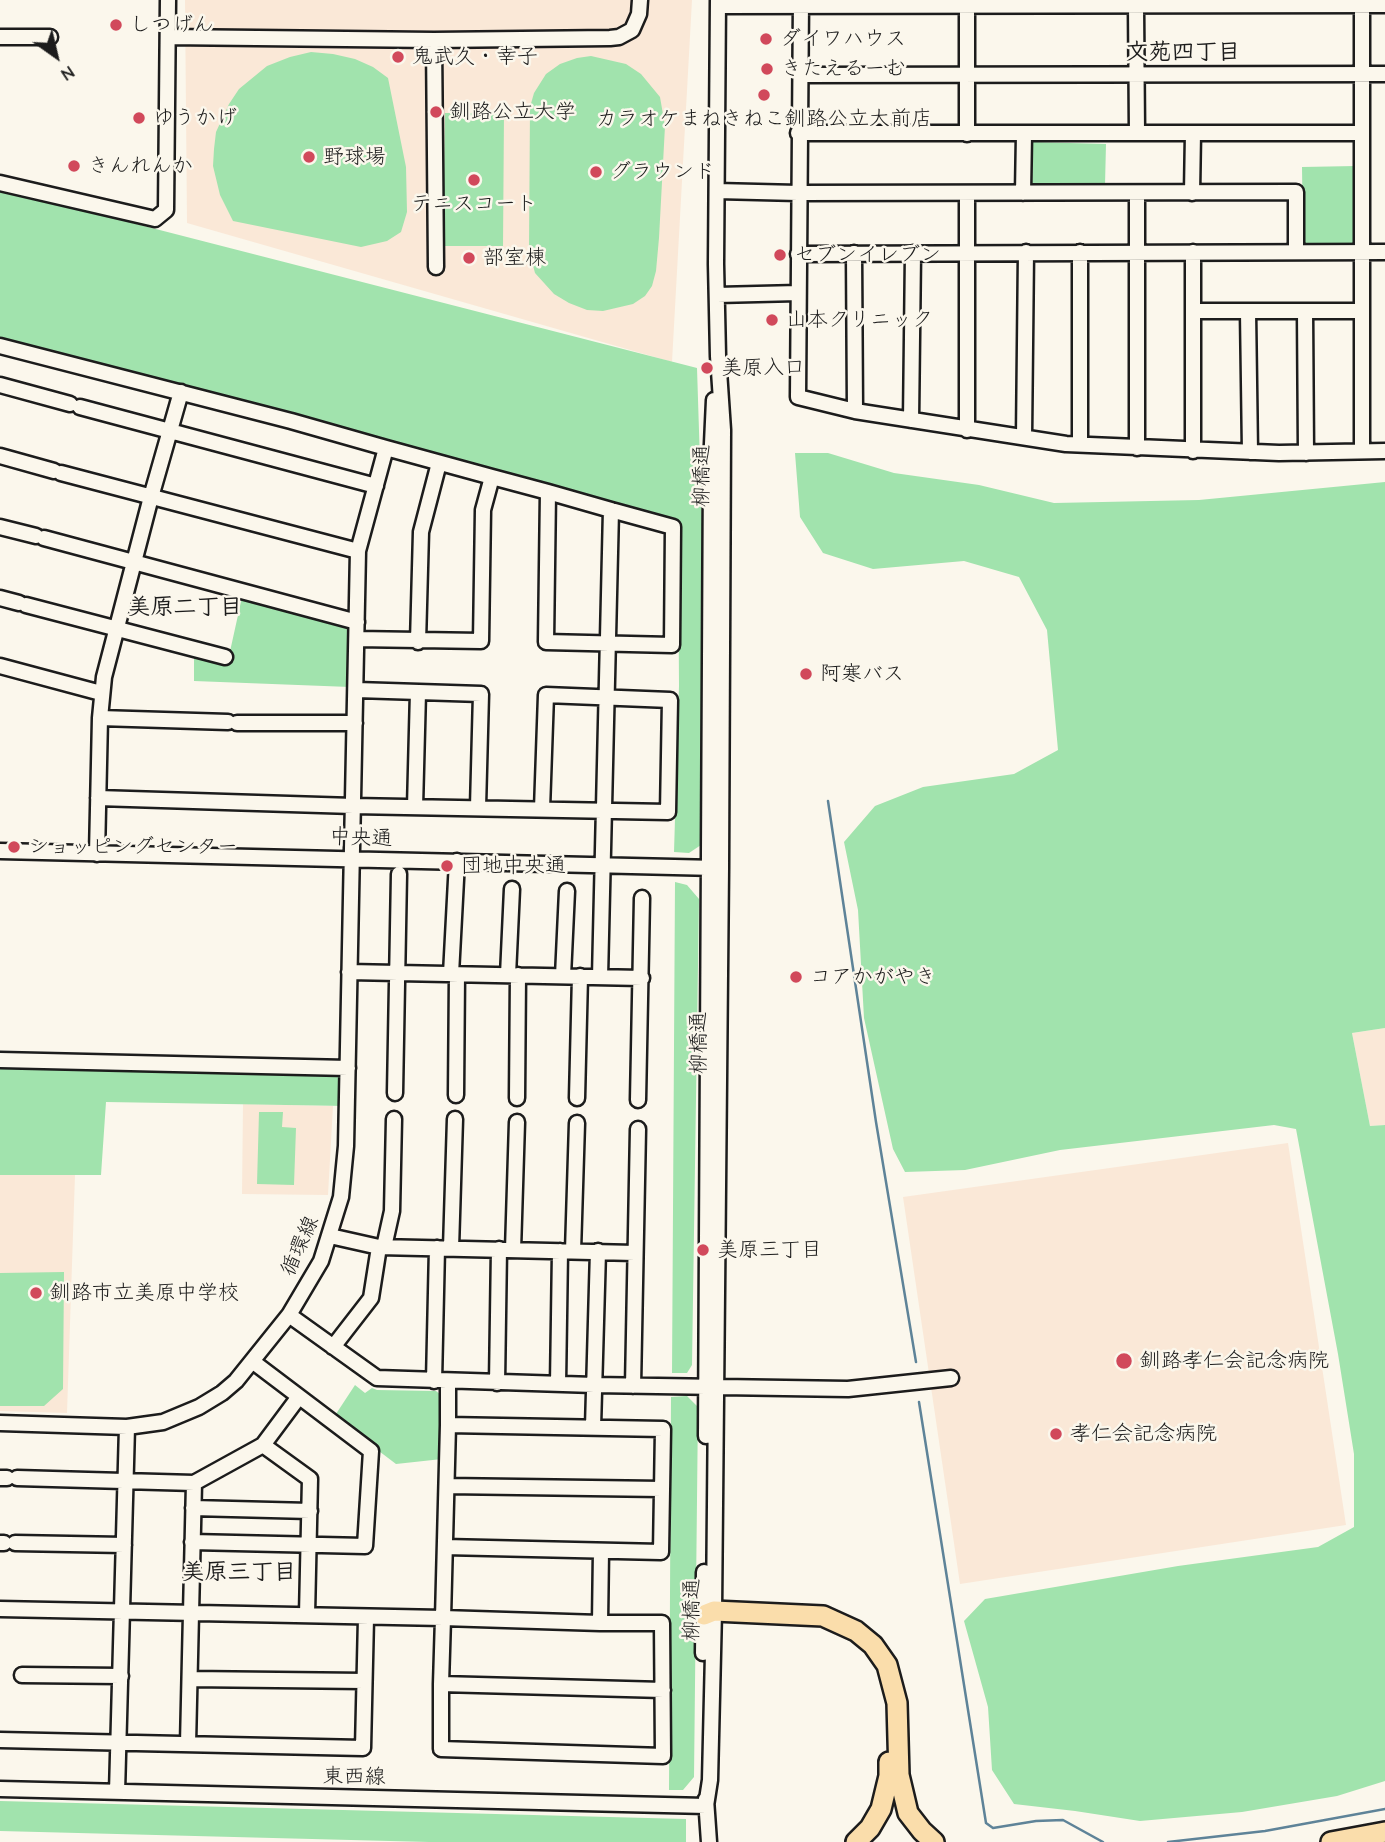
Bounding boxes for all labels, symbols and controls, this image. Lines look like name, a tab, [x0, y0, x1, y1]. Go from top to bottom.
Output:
place label: しつげん	[130, 12, 214, 38]
marker: しつげん	[108, 17, 124, 33]
north arrow	[21, 21, 91, 91]
place label: ダイワハウス	[780, 26, 906, 52]
marker: ダイワハウス	[758, 31, 774, 47]
district label: 文苑四丁目	[1126, 38, 1240, 66]
place label: 鬼武久・幸子	[412, 44, 538, 70]
marker: 鬼武久・幸子	[390, 49, 406, 65]
place label: きたえるーむ	[781, 56, 906, 82]
text: N	[56, 61, 79, 86]
marker: きたえるーむ	[759, 61, 775, 77]
marker: カラオケまねきねこ釧路公立大前店	[756, 87, 772, 103]
place label: 釧路公立大学	[450, 99, 576, 125]
marker: 釧路公立大学	[428, 104, 444, 120]
place label: ゆうかげ	[153, 105, 237, 131]
place label: カラオケまねきねこ釧路公立大前店	[596, 106, 932, 132]
marker: ゆうかげ	[131, 110, 147, 126]
place label: 野球場	[323, 144, 386, 170]
marker: 野球場	[301, 149, 317, 165]
place label: きんれんか	[88, 153, 193, 179]
marker: きんれんか	[66, 158, 82, 174]
place label: グラウンド	[610, 159, 715, 185]
marker: グラウンド	[588, 164, 604, 180]
marker: テニスコート	[466, 172, 482, 188]
place label: テニスコート	[411, 191, 537, 217]
place label: セブンイレブン	[794, 242, 941, 268]
place label: 部室棟	[483, 245, 546, 271]
marker: セブンイレブン	[772, 247, 788, 263]
marker: 部室棟	[461, 250, 477, 266]
place label: 山本クリニック	[786, 307, 933, 333]
marker: 山本クリニック	[764, 312, 780, 328]
place label: 美原入口	[721, 355, 805, 381]
marker: 美原入口	[699, 360, 715, 376]
street label: 柳橋通	[689, 444, 715, 508]
district label: 美原二丁目	[128, 593, 242, 621]
place label: 阿寒バス	[820, 661, 904, 687]
marker: 阿寒バス	[798, 666, 814, 682]
street label: 中央通	[329, 824, 393, 852]
place label: ショッピングセンター	[28, 834, 238, 860]
marker: ショッピングセンター	[6, 839, 22, 855]
place label: 団地中央通	[461, 853, 566, 879]
marker: 団地中央通	[439, 858, 455, 874]
place label: コアかがやき	[810, 964, 936, 990]
marker: コアかがやき	[788, 969, 804, 985]
street label: 柳橋通	[686, 1012, 712, 1074]
street label: 循環線	[276, 1212, 324, 1280]
place label: 美原三丁目	[717, 1237, 822, 1263]
marker: 美原三丁目	[695, 1242, 711, 1258]
place label: 釧路市立美原中学校	[50, 1280, 239, 1306]
marker: 釧路市立美原中学校	[28, 1285, 44, 1301]
place label: 釧路孝仁会記念病院	[1140, 1348, 1329, 1374]
marker: 釧路孝仁会記念病院	[1114, 1351, 1134, 1371]
place label: 孝仁会記念病院	[1070, 1421, 1217, 1447]
marker: 孝仁会記念病院	[1048, 1426, 1064, 1442]
district label: 美原三丁目	[182, 1558, 296, 1586]
street label: 柳橋通	[679, 1578, 705, 1642]
street label: 東西線	[322, 1764, 386, 1790]

